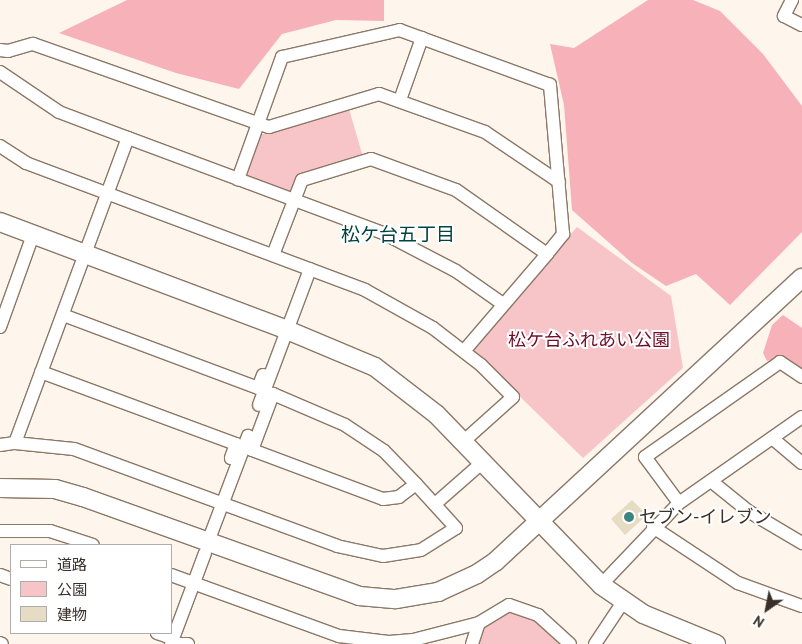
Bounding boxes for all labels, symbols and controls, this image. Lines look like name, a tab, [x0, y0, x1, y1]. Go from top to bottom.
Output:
district label: 松ケ台五丁目	[341, 224, 455, 246]
park label: 松ケ台ふれあい公園	[508, 329, 670, 351]
place label: セブン-イレブン	[639, 506, 771, 528]
marker: セブン-イレブン	[623, 511, 635, 523]
legend	[10, 544, 172, 634]
text: 道路	[57, 555, 87, 574]
text: 公園	[57, 580, 87, 599]
north arrow	[742, 584, 792, 634]
text: 建物	[57, 605, 87, 624]
text: N	[750, 612, 768, 632]

